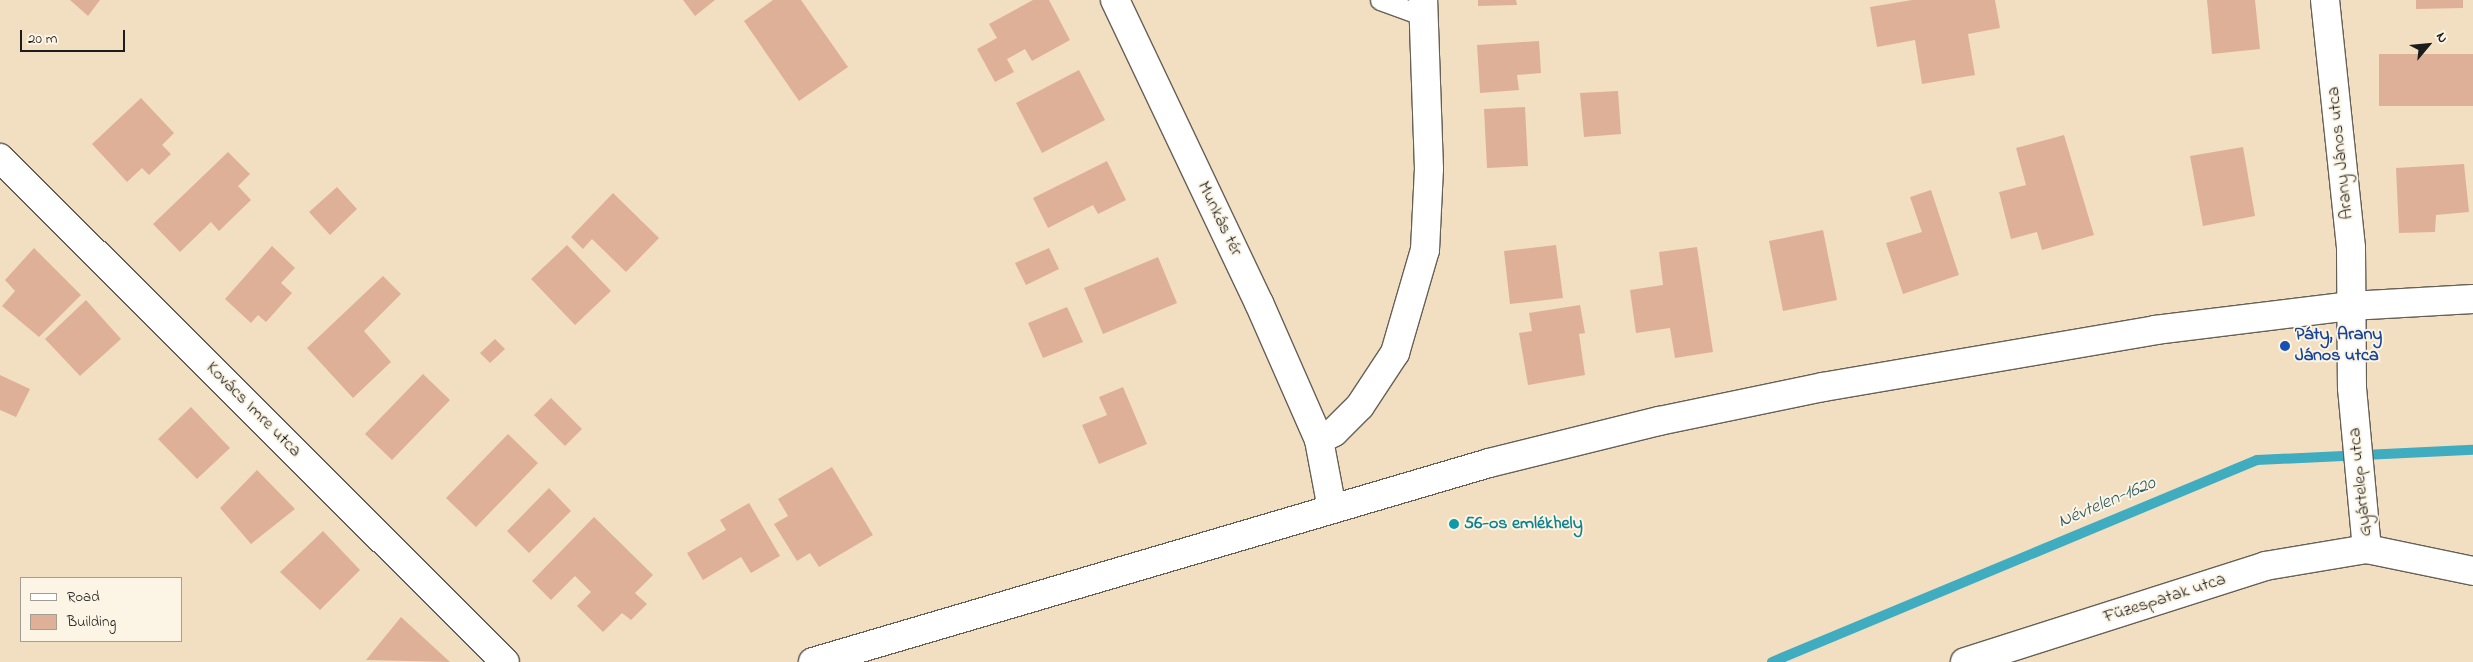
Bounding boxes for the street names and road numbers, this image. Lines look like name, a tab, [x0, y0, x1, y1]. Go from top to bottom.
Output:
street label: Arany János utca	[2323, 85, 2359, 221]
street label: Munkás tér	[1192, 178, 1246, 260]
street label: Kovács Imre utca	[201, 358, 305, 462]
street label: Gyártelep utca	[2345, 426, 2377, 538]
street label: Füzespatak utca	[2101, 569, 2229, 629]

